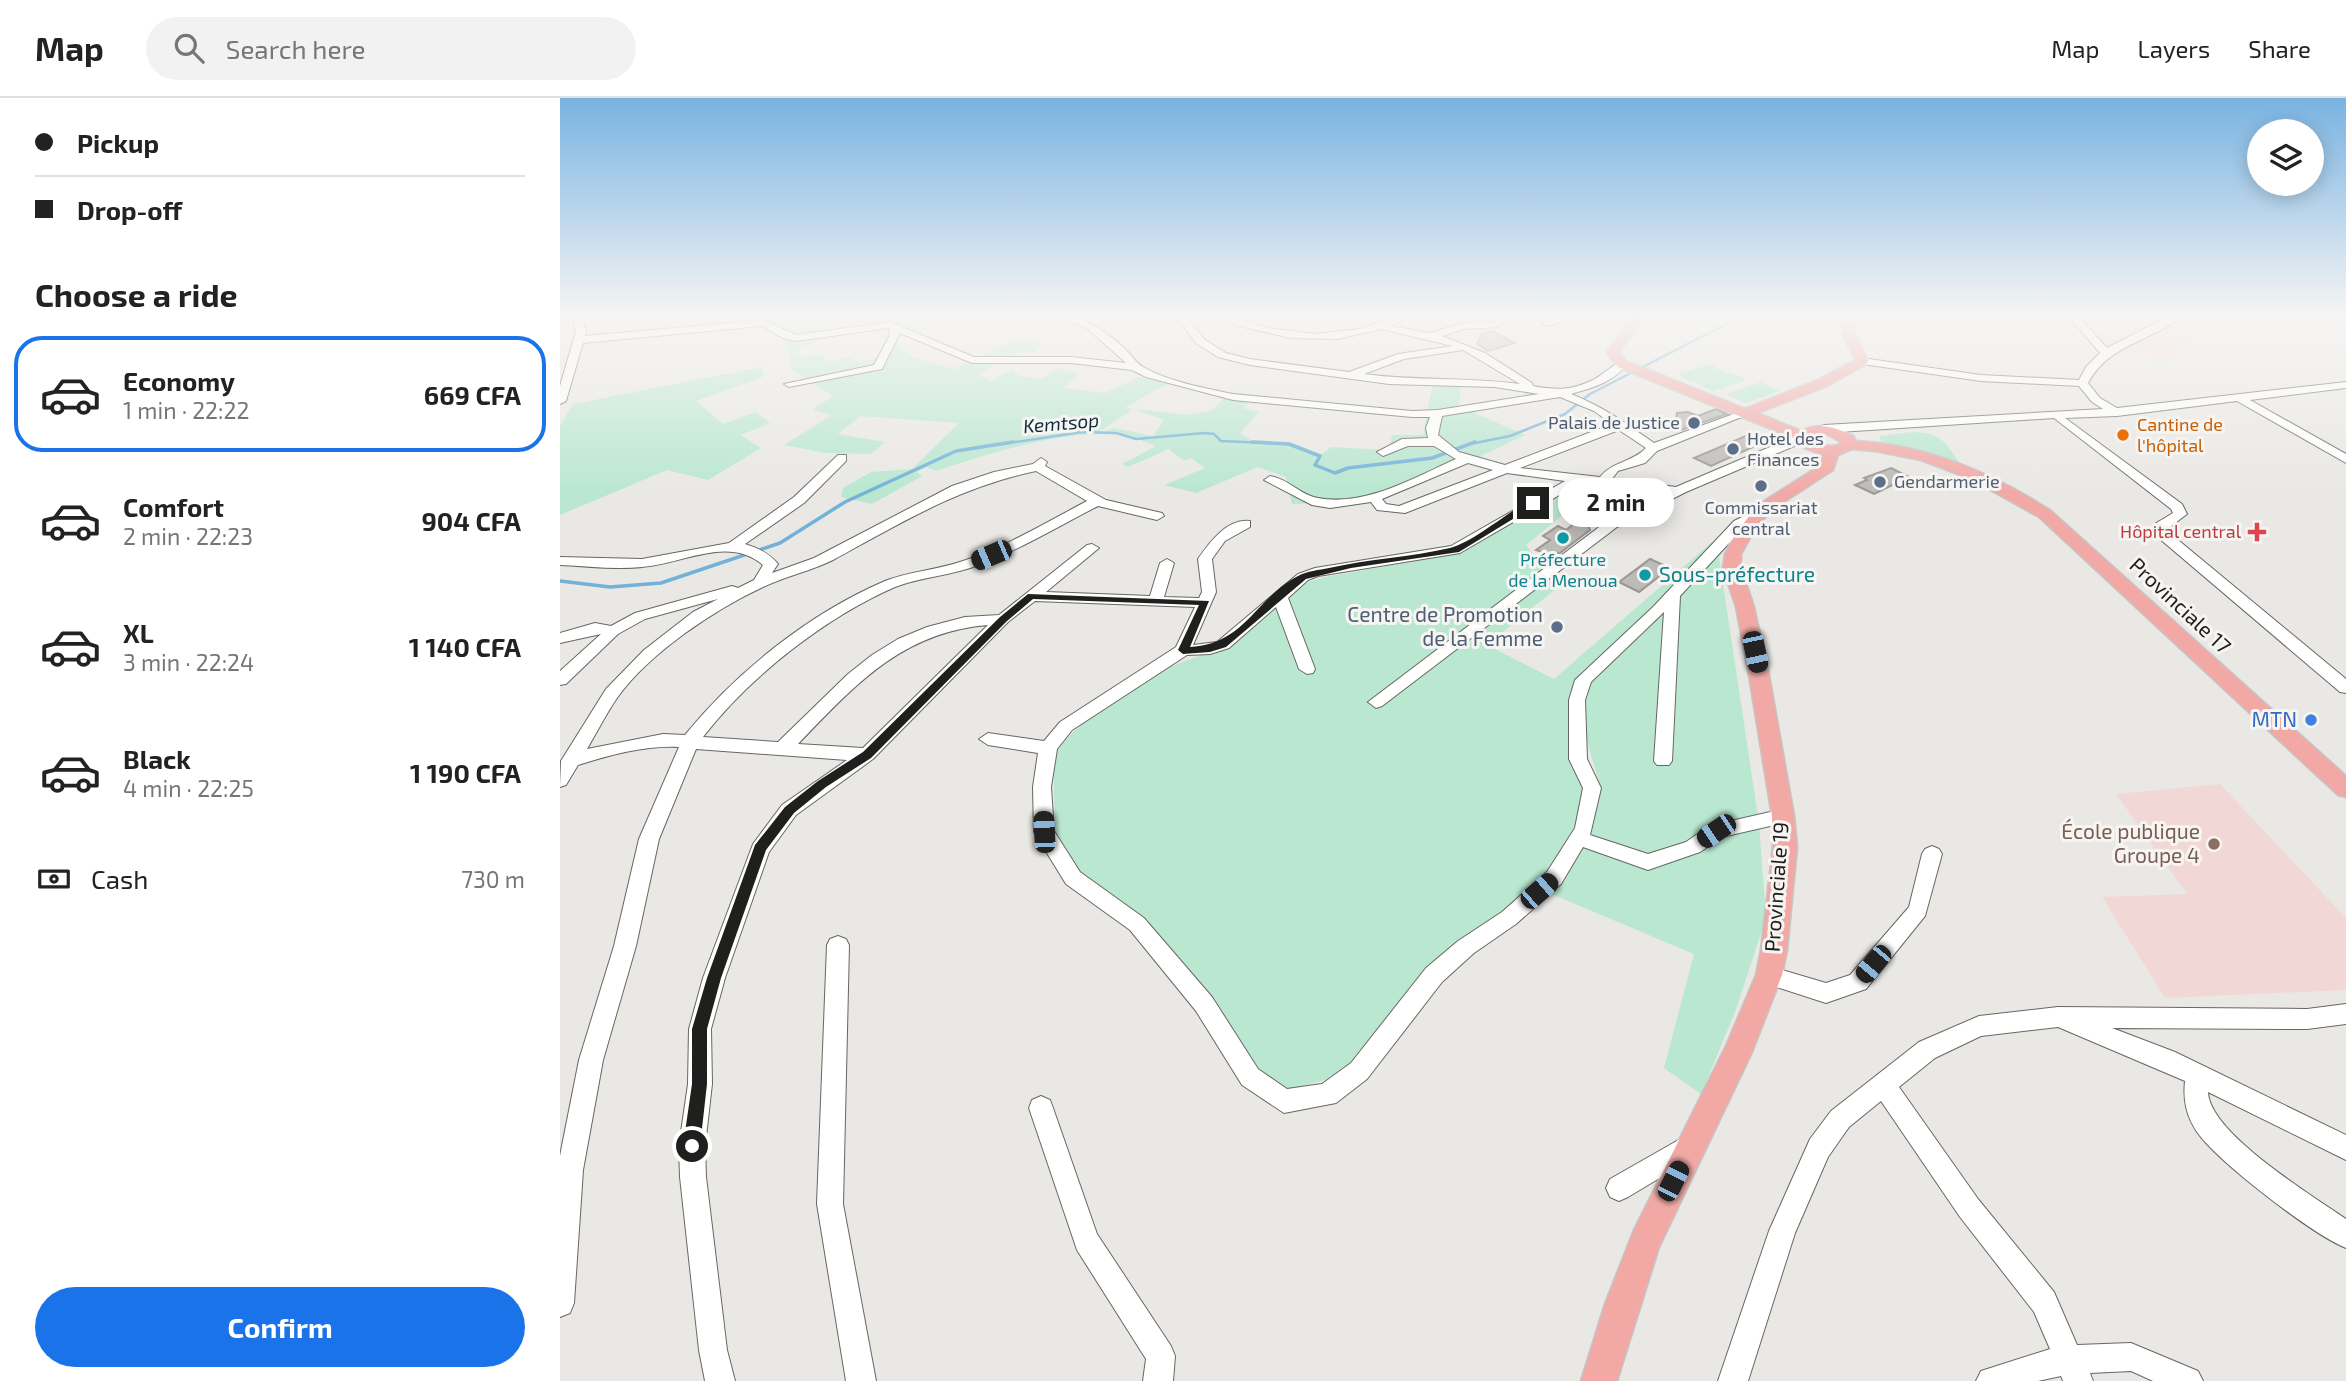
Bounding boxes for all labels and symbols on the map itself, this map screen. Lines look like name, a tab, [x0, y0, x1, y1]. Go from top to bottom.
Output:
water label: Kemtsop	[1022, 408, 1100, 437]
place label: Palais de Justice	[1548, 411, 1680, 433]
place label: Cantine de l'hôpital	[2137, 413, 2223, 456]
marker: Palais de Justice	[1686, 415, 1702, 431]
place label: Hotel des Finances	[1747, 427, 1824, 470]
marker: Cantine de l'hôpital	[2115, 427, 2131, 443]
marker: Hotel des Finances	[1725, 441, 1741, 457]
place label: Gendarmerie	[1894, 470, 2000, 492]
marker: Gendarmerie	[1872, 474, 1888, 490]
callout: 2 min	[1558, 478, 1673, 528]
marker: Commissariat central	[1753, 478, 1769, 494]
route end	[1517, 487, 1549, 519]
place label: Commissariat central	[1704, 496, 1818, 539]
place label: Hôpital central	[2120, 520, 2242, 542]
marker: Hôpital central	[2247, 522, 2267, 542]
marker: Préfecture de la Menoua	[1555, 530, 1571, 546]
car	[968, 537, 1015, 573]
place label: Préfecture de la Menoua	[1508, 548, 1618, 591]
street label: Provinciale 17	[2125, 552, 2237, 658]
place label: Sous-préfecture	[1659, 561, 1815, 586]
marker: Sous-préfecture	[1637, 567, 1653, 583]
place label: Centre de Promotion de la Femme	[1347, 601, 1543, 650]
marker: Centre de Promotion de la Femme	[1549, 619, 1565, 635]
car	[1741, 629, 1770, 675]
place label: MTN	[2252, 706, 2297, 731]
marker: MTN	[2303, 712, 2319, 728]
car	[1033, 810, 1056, 854]
car	[1693, 811, 1740, 851]
place label: École publique Groupe 4	[2061, 818, 2200, 867]
street label: Provinciale 19	[1758, 821, 1793, 953]
marker: École publique Groupe 4	[2206, 836, 2222, 852]
car	[1517, 869, 1562, 913]
car	[1852, 941, 1895, 987]
route start	[676, 1130, 708, 1162]
car	[1655, 1158, 1692, 1204]

